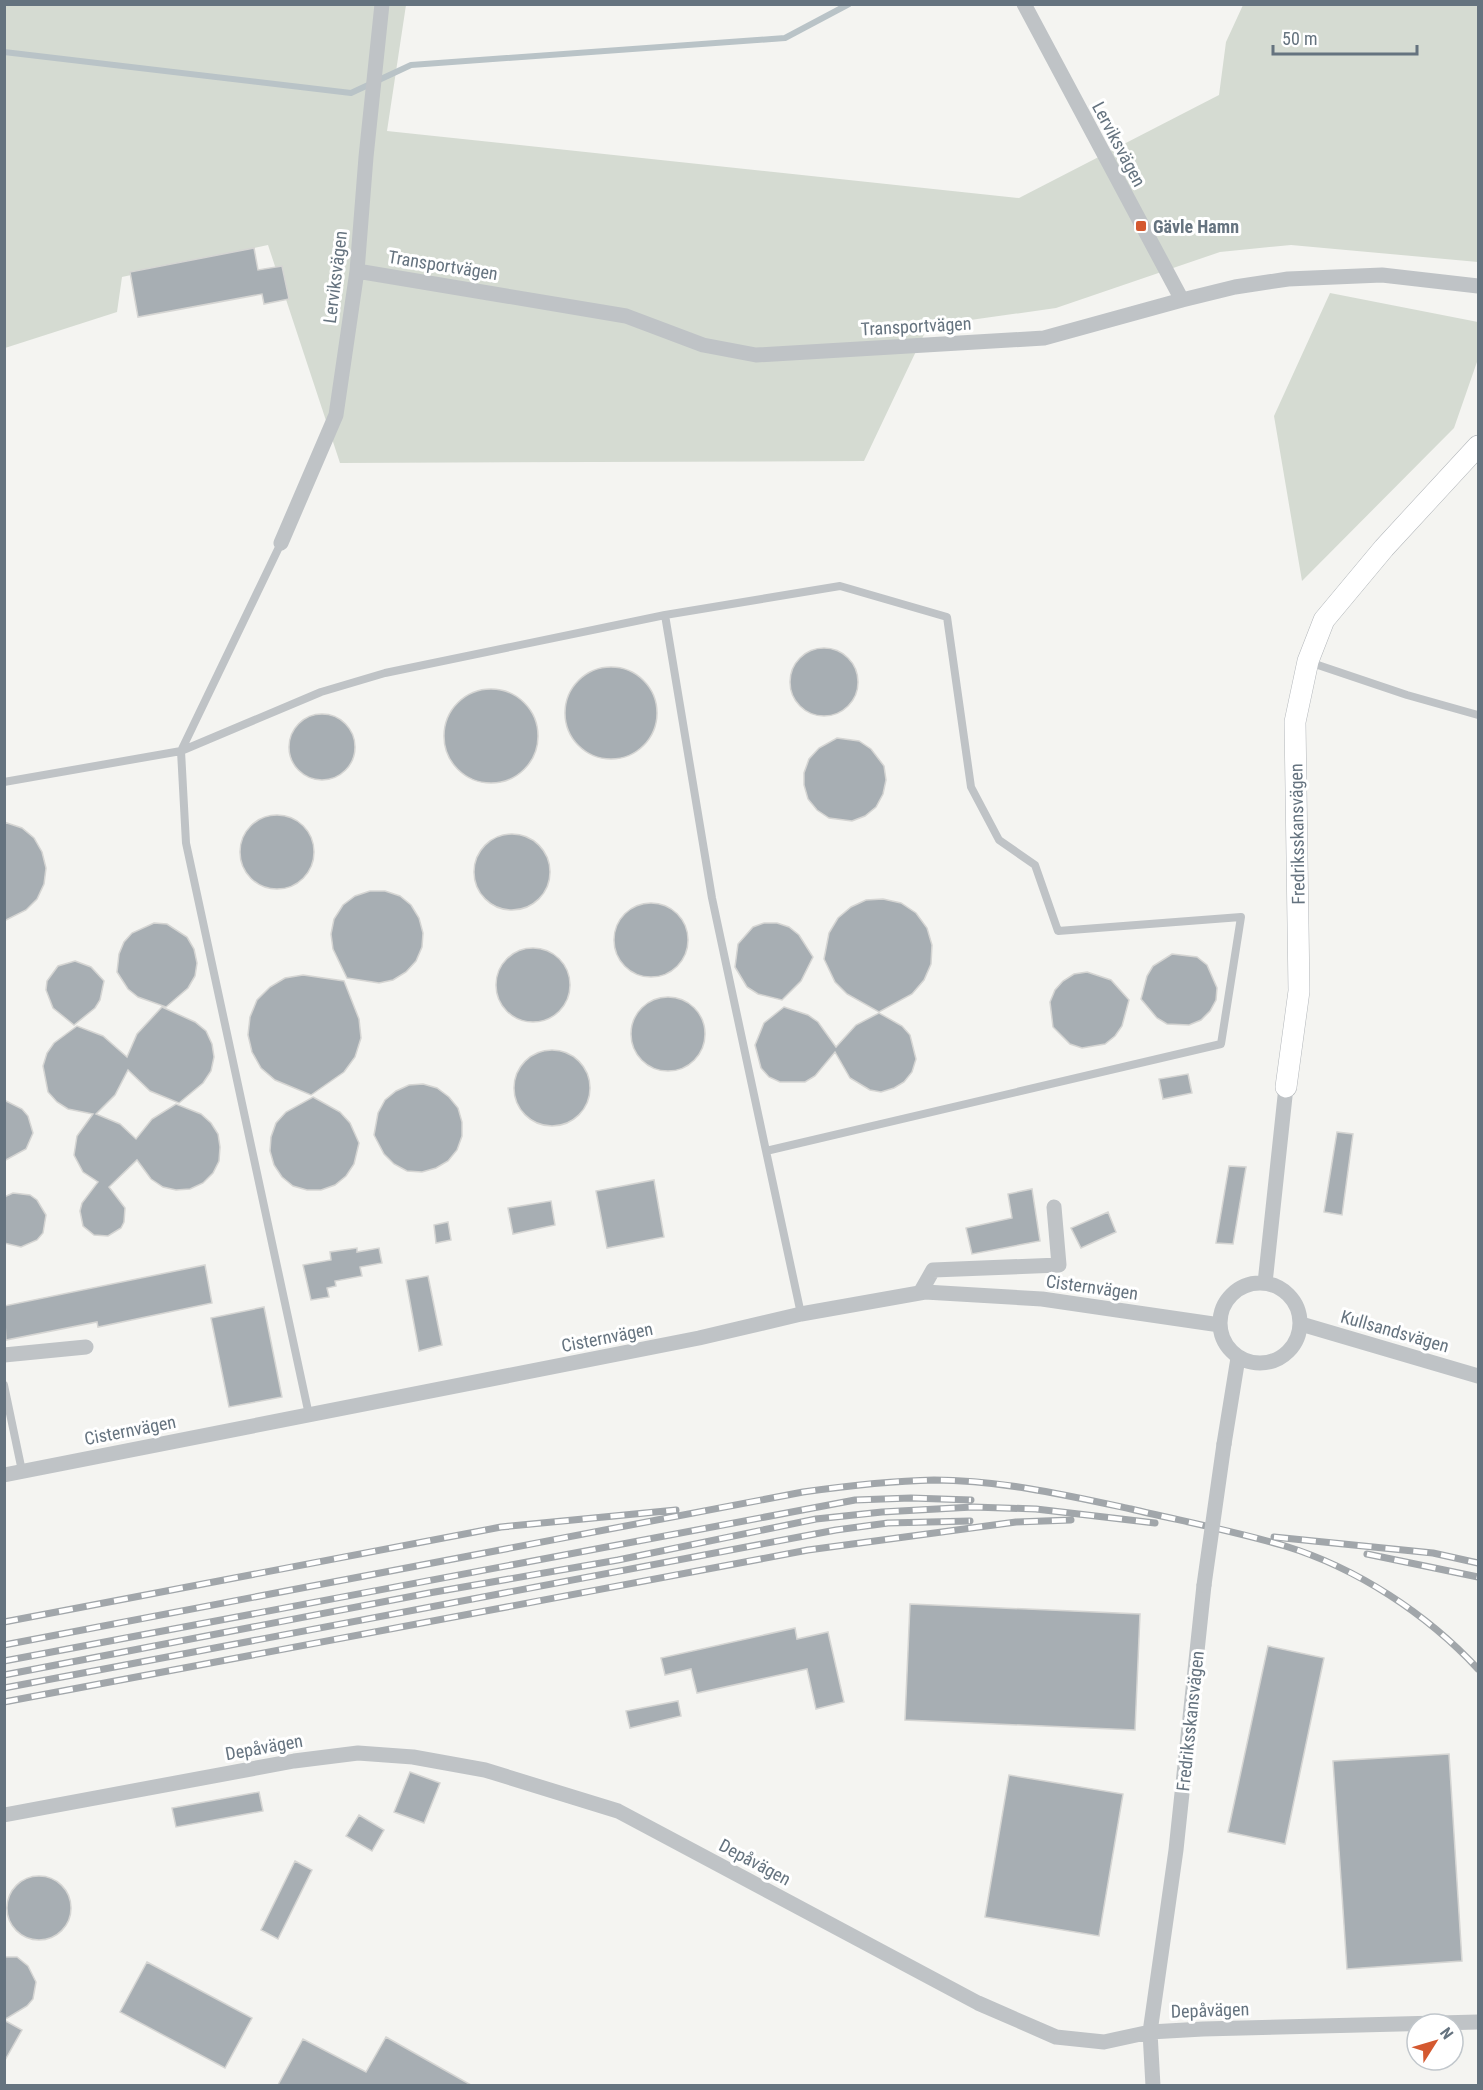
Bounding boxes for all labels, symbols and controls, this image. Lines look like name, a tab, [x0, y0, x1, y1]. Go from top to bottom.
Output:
scale bar	[1273, 18, 1417, 56]
text: 50 m	[1282, 28, 1317, 49]
street label: Lerviksvägen	[1088, 98, 1150, 190]
place label: Gävle Hamn	[1153, 216, 1239, 237]
marker: Gävle Hamn	[1134, 219, 1148, 233]
street label: Lerviksvägen	[319, 230, 351, 324]
street label: Transportvägen	[387, 246, 499, 284]
street label: Transportvägen	[860, 313, 972, 339]
street label: Fredriksskansvägen	[1285, 763, 1309, 905]
street label: Cisternvägen	[1045, 1270, 1139, 1304]
street label: Kullsandsvägen	[1339, 1306, 1451, 1356]
street label: Cisternvägen	[559, 1318, 655, 1356]
street label: Cisternvägen	[82, 1411, 178, 1449]
street label: Fredriksskansvägen	[1172, 1650, 1208, 1792]
street label: Depåvägen	[224, 1730, 304, 1764]
street label: Depåvägen	[715, 1834, 795, 1890]
street label: Depåvägen	[1171, 1998, 1249, 2022]
north arrow	[1405, 2012, 1465, 2072]
text: N	[1436, 2024, 1457, 2043]

